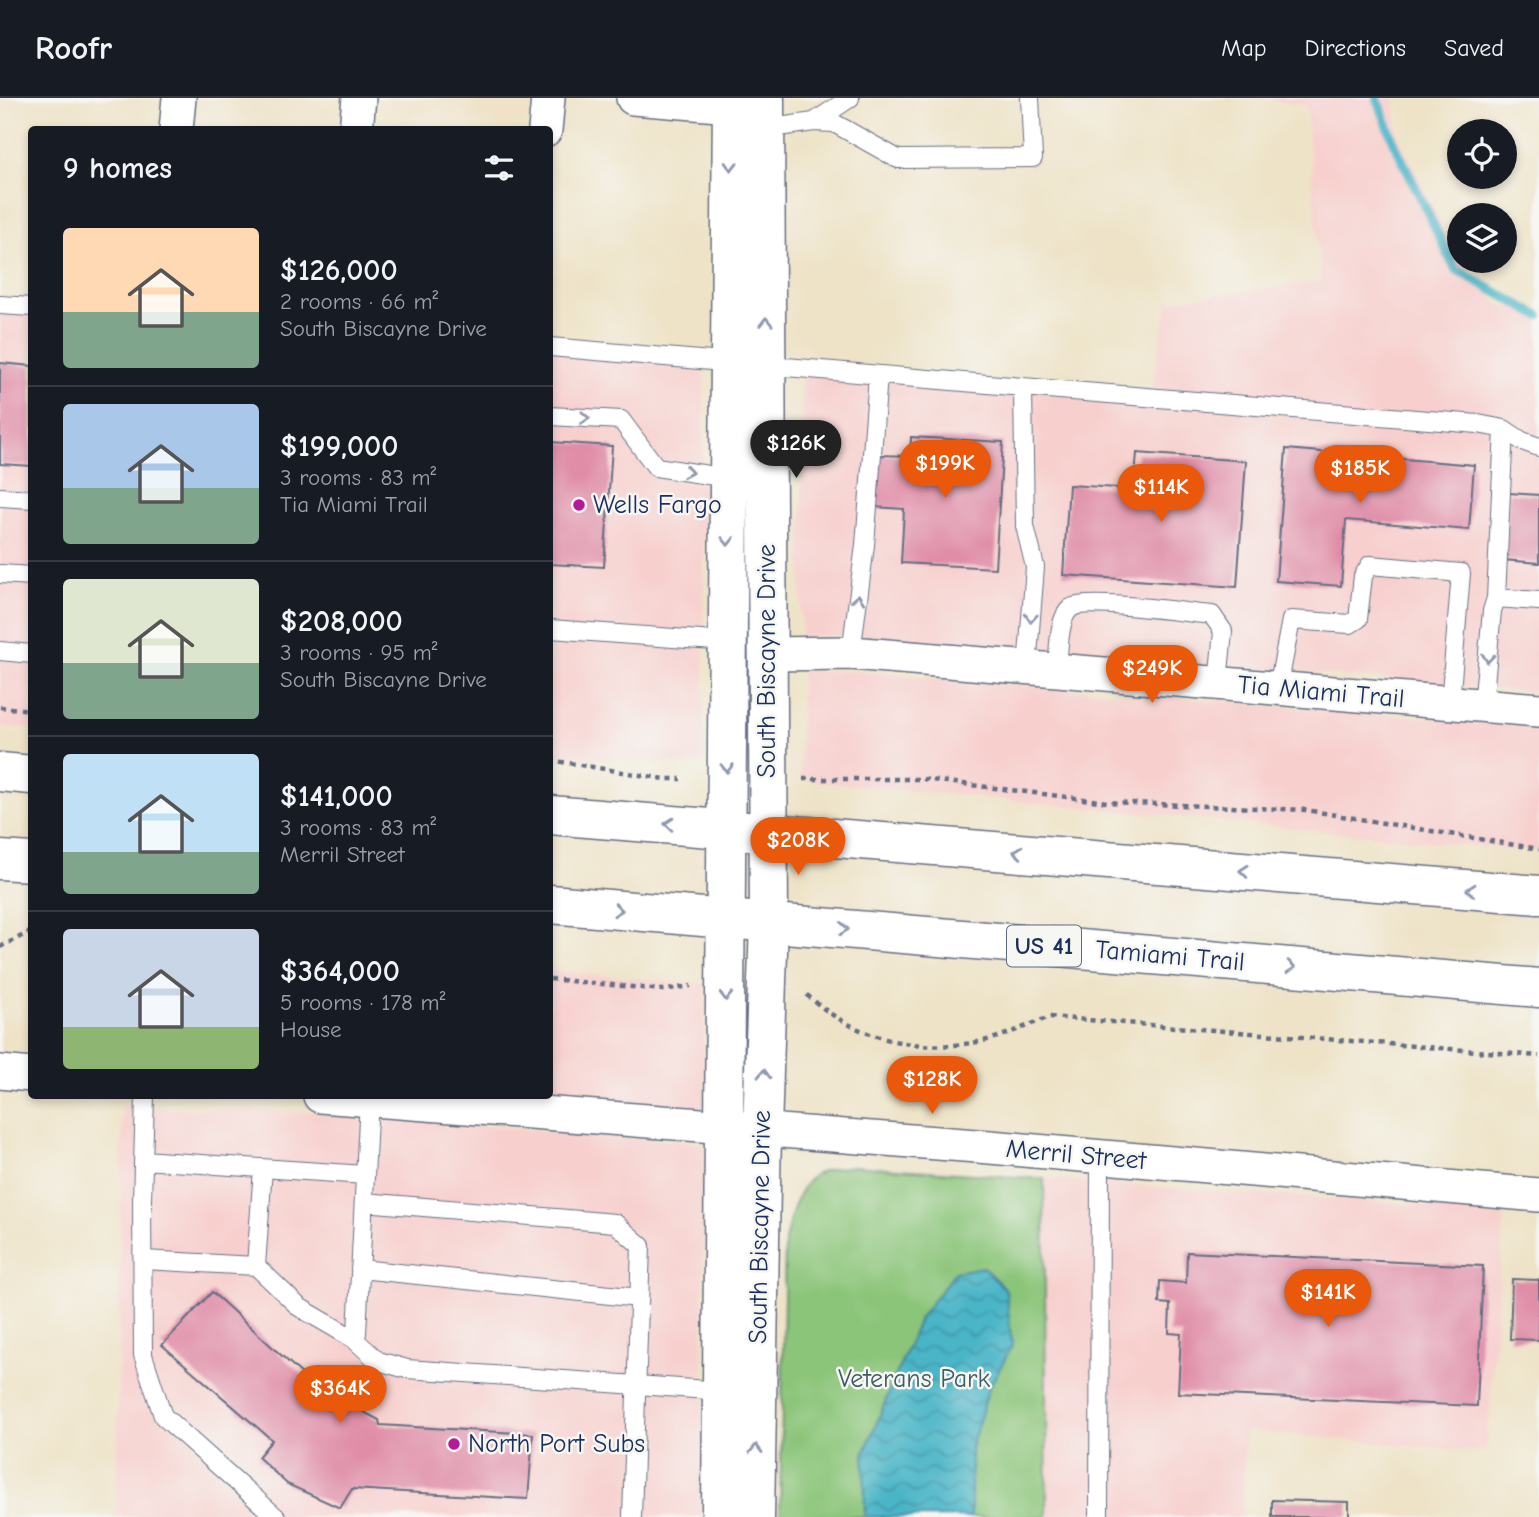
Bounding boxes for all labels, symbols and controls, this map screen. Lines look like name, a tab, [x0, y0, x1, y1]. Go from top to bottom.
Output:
text: Roofr	[35, 29, 112, 67]
text: Map	[1221, 34, 1267, 62]
text: Directions	[1305, 34, 1406, 62]
text: Saved	[1444, 34, 1504, 62]
map controls	[1447, 119, 1517, 273]
button: locate	[1447, 119, 1517, 189]
icon: filters	[480, 149, 518, 187]
text: 9 homes	[63, 151, 172, 186]
one-way arrow	[723, 161, 739, 172]
button: layers	[1447, 203, 1517, 273]
text: $126,000	[280, 253, 398, 288]
icon: home	[119, 256, 203, 340]
text: 2 rooms · 66 m²	[280, 288, 438, 315]
text: South Biscayne Drive	[280, 315, 487, 342]
one-way arrow	[758, 317, 774, 327]
one-way arrow	[580, 410, 591, 425]
pin: $126K	[747, 420, 845, 480]
text: $199,000	[280, 429, 398, 464]
text: $126K	[766, 429, 826, 456]
icon: home	[119, 432, 203, 516]
pin: $199K	[896, 440, 994, 500]
pin: $185K	[1311, 446, 1409, 505]
text: $199K	[915, 449, 975, 476]
text: $185K	[1330, 454, 1390, 481]
text: 3 rooms · 83 m²	[280, 464, 436, 491]
one-way arrow	[682, 464, 694, 479]
pin: $114K	[1112, 464, 1210, 524]
text: $114K	[1133, 473, 1189, 500]
place label: Wells Fargo	[593, 490, 722, 520]
text: Tia Miami Trail	[280, 491, 428, 518]
marker: Wells Fargo	[571, 497, 587, 513]
one-way arrow	[720, 536, 736, 546]
street label: South Biscayne Drive	[752, 544, 782, 778]
one-way arrow	[851, 593, 866, 605]
text: $208,000	[280, 604, 403, 639]
icon: home	[119, 607, 203, 691]
one-way arrow	[1024, 613, 1039, 624]
text: 3 rooms · 95 m²	[280, 639, 438, 666]
pin: $249K	[1103, 646, 1201, 705]
one-way arrow	[1480, 652, 1495, 664]
text: $249K	[1122, 654, 1182, 681]
text: South Biscayne Drive	[280, 666, 487, 693]
street label: Tia Miami Trail	[1236, 670, 1406, 714]
one-way arrow	[719, 763, 735, 774]
text: $141,000	[280, 779, 393, 814]
icon: home	[119, 782, 203, 866]
text: 3 rooms · 83 m²	[280, 814, 436, 841]
one-way arrow	[663, 817, 674, 832]
pin: $208K	[749, 818, 847, 877]
text: $208K	[766, 826, 830, 853]
text: Merril Street	[280, 841, 405, 868]
one-way arrow	[1012, 845, 1023, 860]
one-way arrow	[1238, 864, 1249, 879]
one-way arrow	[1465, 883, 1476, 898]
one-way arrow	[612, 902, 623, 917]
one-way arrow	[839, 921, 850, 936]
road number: US 41	[1007, 926, 1081, 966]
street label: Tamiami Trail	[1094, 935, 1246, 977]
text: $364,000	[280, 954, 400, 989]
icon: home	[119, 957, 203, 1041]
one-way arrow	[1285, 959, 1296, 974]
text: 5 rooms · 178 m²	[280, 989, 445, 1016]
one-way arrow	[718, 991, 734, 1001]
text: House	[280, 1016, 342, 1043]
pin: $128K	[883, 1056, 981, 1116]
text: $128K	[902, 1065, 962, 1092]
one-way arrow	[756, 1069, 771, 1080]
street label: South Biscayne Drive	[743, 1110, 777, 1344]
street label: Merril Street	[1005, 1134, 1149, 1176]
pin: $141K	[1279, 1270, 1377, 1329]
text: $141K	[1300, 1278, 1356, 1305]
park label: Veterans Park	[838, 1364, 990, 1394]
pin: $364K	[291, 1366, 389, 1425]
text: $364K	[310, 1374, 370, 1401]
place label: North Port Subs	[468, 1429, 645, 1459]
marker: North Port Subs	[446, 1436, 462, 1452]
one-way arrow	[748, 1443, 764, 1454]

